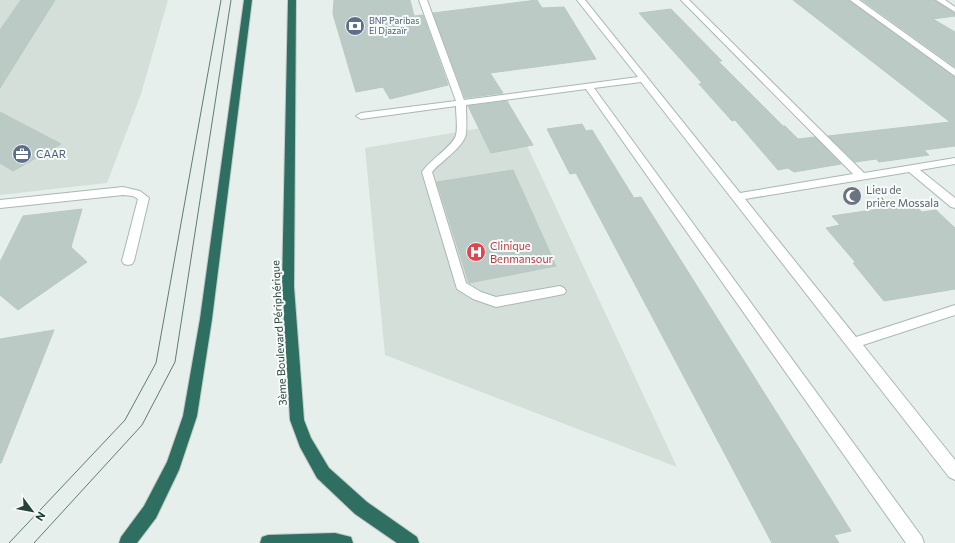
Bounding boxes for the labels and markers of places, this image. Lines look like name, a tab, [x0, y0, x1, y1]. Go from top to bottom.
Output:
bank icon: BNP Paribas El Djazaïr	[344, 15, 366, 37]
place label: BNP Paribas El Djazaïr	[369, 15, 419, 36]
office icon: CAAR	[11, 143, 33, 165]
place label: CAAR	[36, 147, 67, 160]
place label: Lieu de prière Mossala	[866, 183, 939, 209]
mosque icon: Lieu de prière Mossala	[841, 185, 863, 207]
place label: Clinique Benmansour	[490, 239, 554, 265]
hospital icon: Clinique Benmansour	[465, 241, 487, 263]

